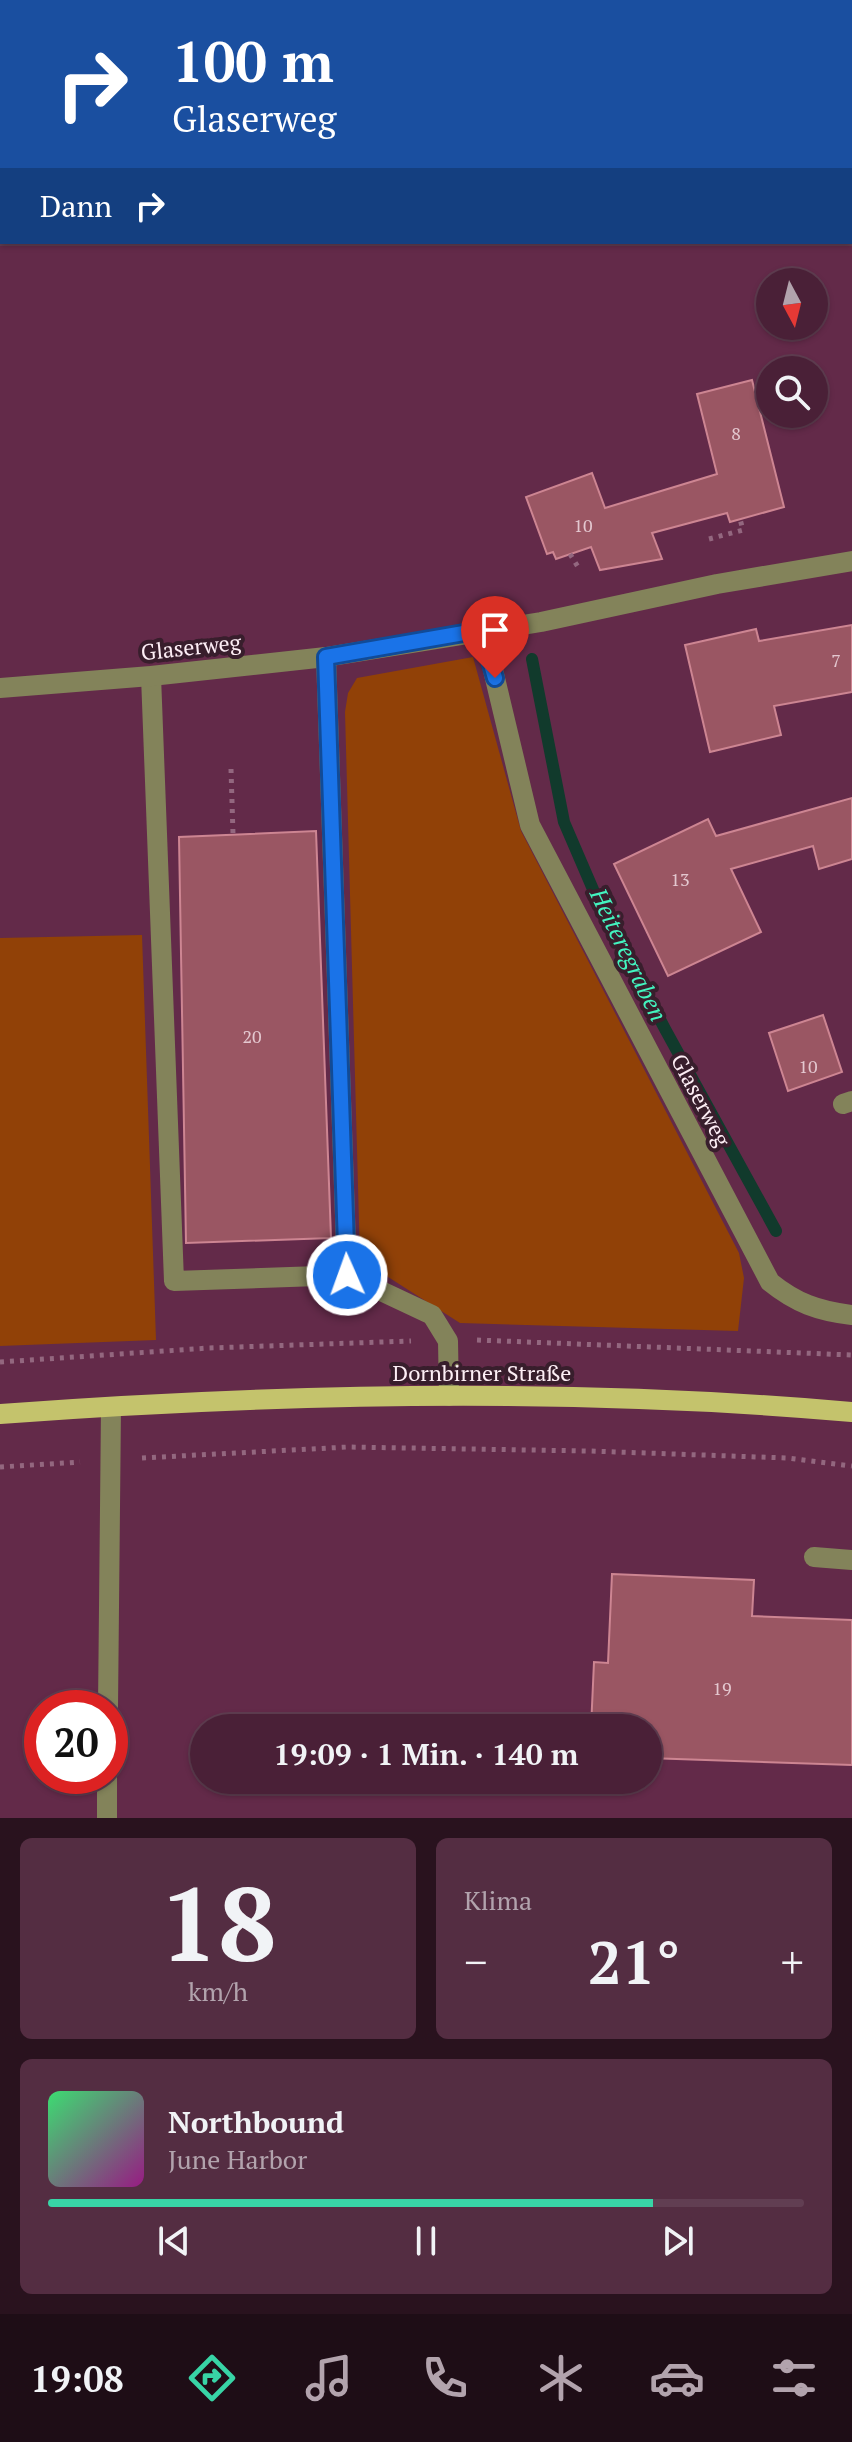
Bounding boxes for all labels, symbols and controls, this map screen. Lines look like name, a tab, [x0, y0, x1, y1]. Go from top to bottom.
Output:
text: 100 m	[172, 24, 334, 98]
icon: right	[40, 32, 144, 136]
text: Glaserweg	[172, 95, 337, 142]
icon: right	[128, 184, 172, 228]
text: Dann	[40, 186, 112, 226]
north arrow	[756, 268, 828, 340]
map controls	[756, 268, 828, 428]
button: search	[756, 356, 828, 428]
house number: 8	[731, 421, 741, 445]
house number: 10	[573, 513, 593, 537]
pin	[461, 596, 529, 678]
icon: arrive	[473, 608, 517, 652]
street label: Glaserweg	[139, 627, 243, 666]
house number: 7	[831, 648, 841, 672]
house number: 13	[670, 867, 690, 891]
water label: Heiteregraben	[582, 882, 675, 1027]
house number: 20	[242, 1024, 262, 1048]
street label: Glaserweg	[665, 1049, 738, 1151]
house number: 10	[798, 1054, 818, 1078]
position arrow	[305, 1233, 389, 1317]
street label: Dornbirner Straße	[393, 1358, 571, 1387]
house number: 19	[712, 1676, 732, 1700]
speed limit sign: 20	[24, 1690, 128, 1794]
text: 19:09 · 1 Min. · 140 m	[274, 1734, 578, 1774]
text: 18	[159, 1853, 277, 1991]
text: Klima	[464, 1883, 532, 1917]
text: 21°	[588, 1922, 680, 2001]
text: −	[464, 1932, 487, 1991]
text: +	[781, 1932, 804, 1991]
text: km/h	[188, 1974, 248, 2008]
text: Northbound	[168, 2102, 344, 2142]
text: June Harbor	[168, 2142, 307, 2176]
icon: previous	[152, 2219, 196, 2263]
icon: pause	[404, 2219, 448, 2263]
icon: next	[656, 2219, 700, 2263]
icon: directions	[184, 2350, 240, 2406]
icon: music	[301, 2350, 357, 2406]
icon: phone	[417, 2350, 473, 2406]
icon: climate	[533, 2350, 589, 2406]
icon: car	[649, 2350, 705, 2406]
icon: filters	[766, 2350, 822, 2406]
text: 19:08	[30, 2355, 124, 2402]

